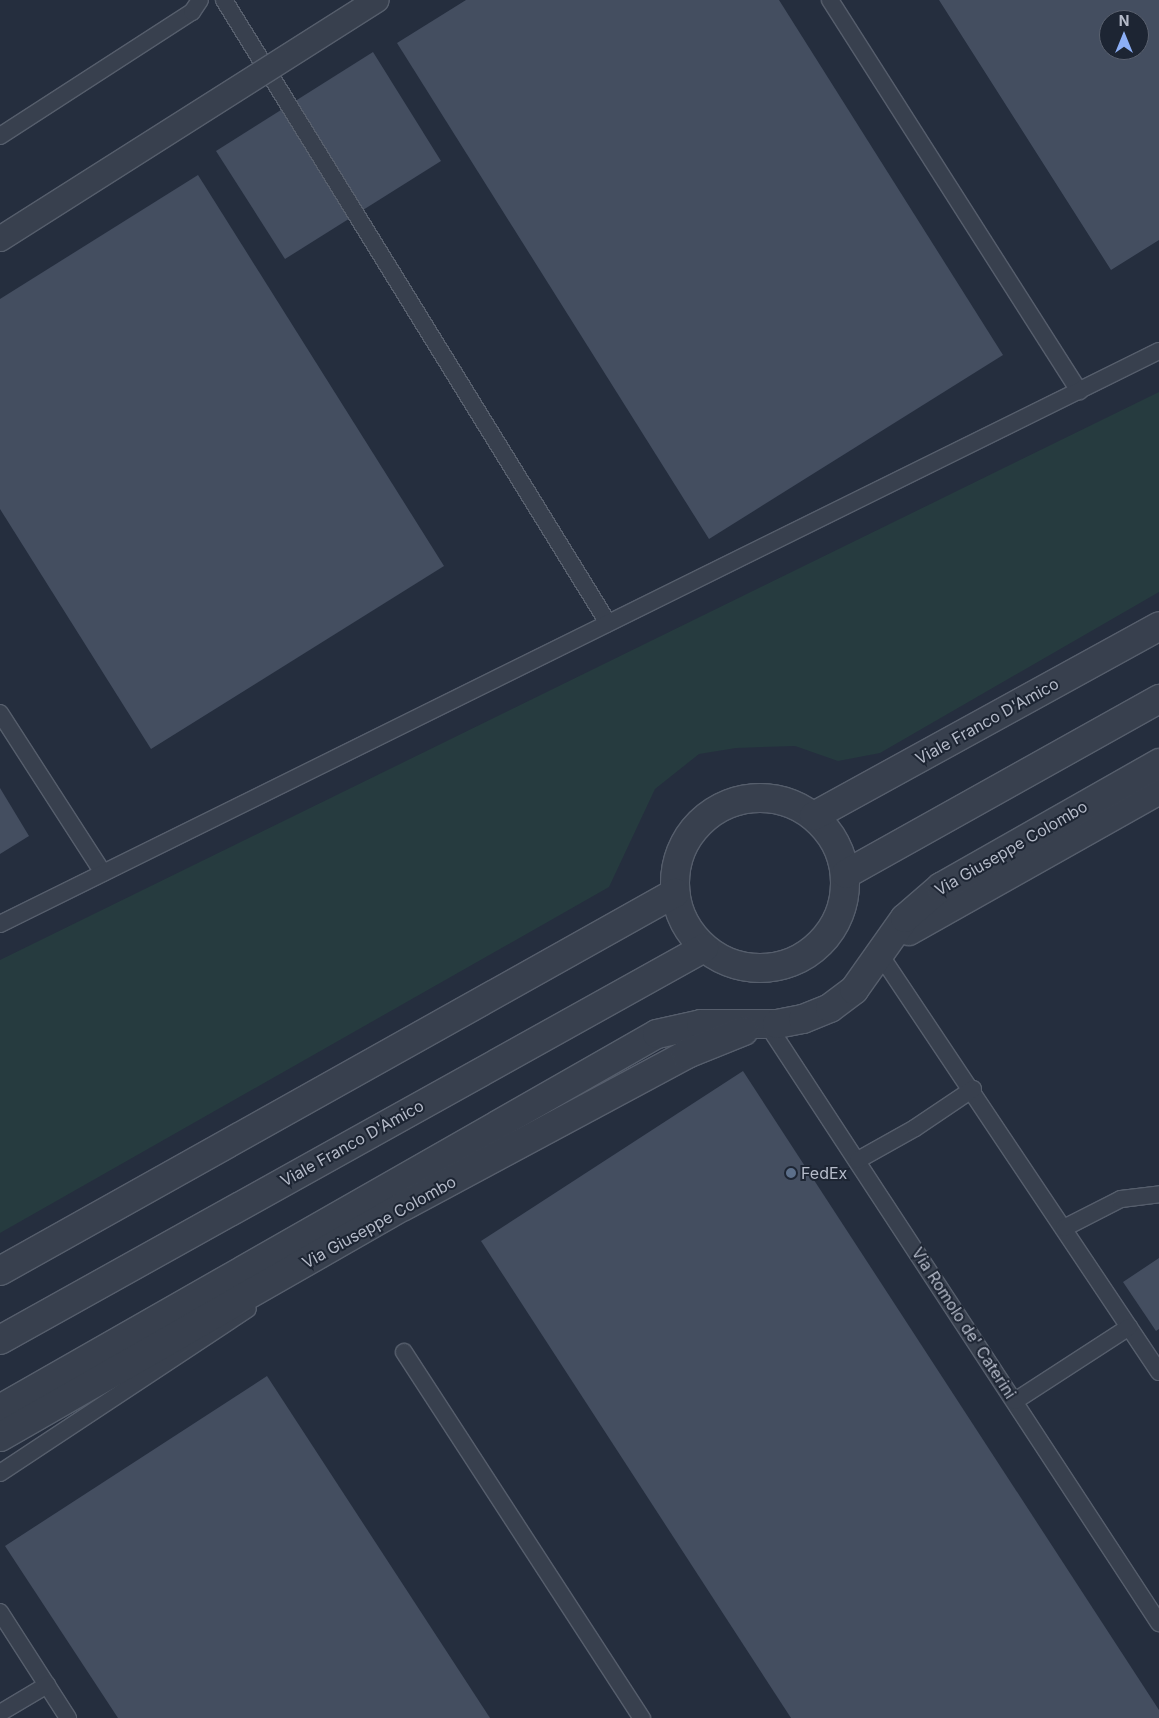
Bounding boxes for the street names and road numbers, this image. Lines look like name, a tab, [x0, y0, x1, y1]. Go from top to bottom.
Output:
street label: Viale Franco D'Amico	[912, 674, 1062, 768]
street label: Via Giuseppe Colombo	[931, 796, 1091, 900]
street label: Viale Franco D'Amico	[277, 1096, 427, 1190]
street label: Via Giuseppe Colombo	[299, 1172, 459, 1272]
street label: Via Romolo de' Caterini	[908, 1244, 1020, 1402]

